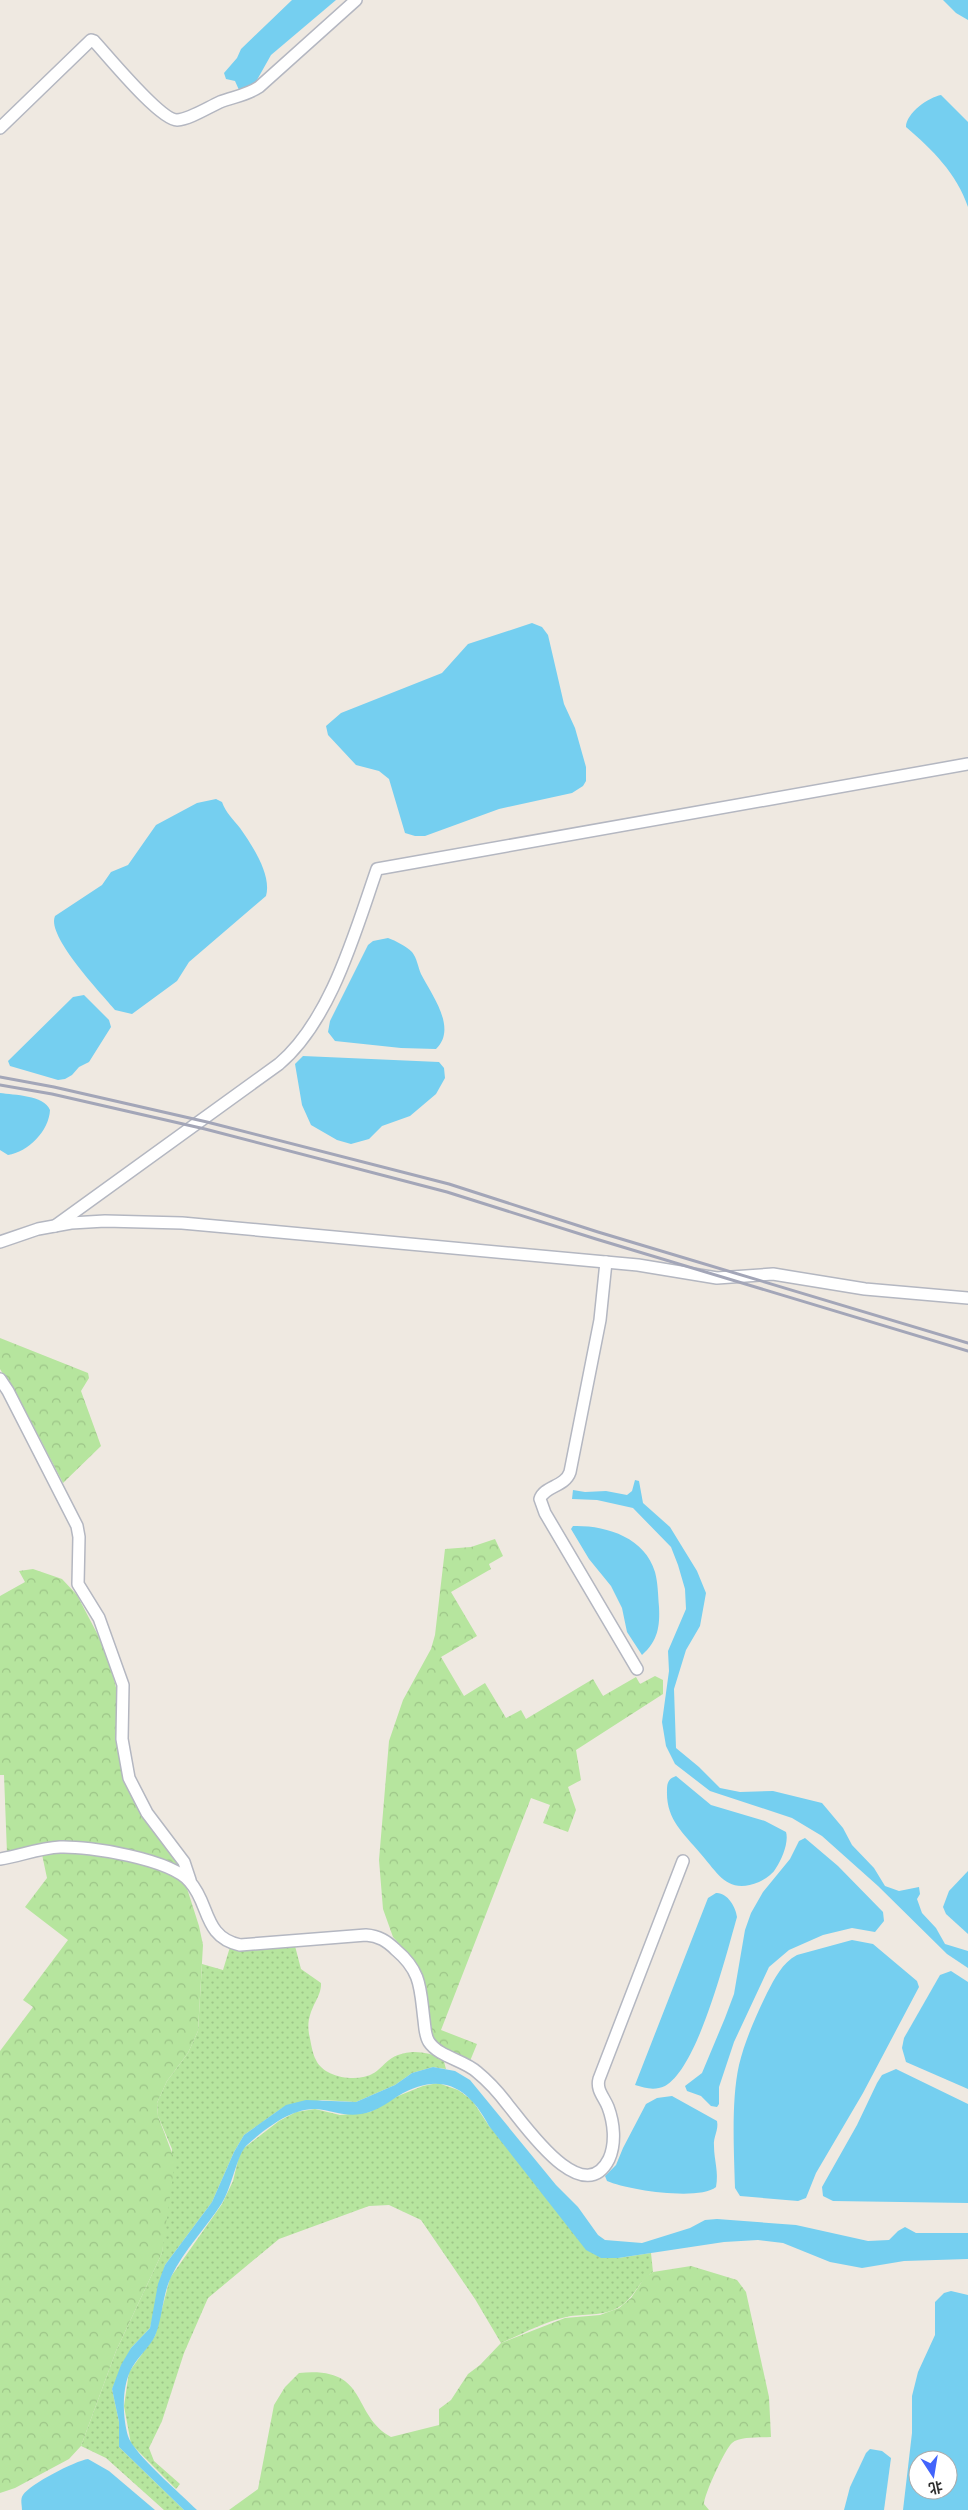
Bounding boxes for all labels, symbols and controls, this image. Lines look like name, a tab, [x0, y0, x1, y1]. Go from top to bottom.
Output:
north arrow	[908, 2450, 958, 2500]
text: 北	[927, 2476, 945, 2499]

